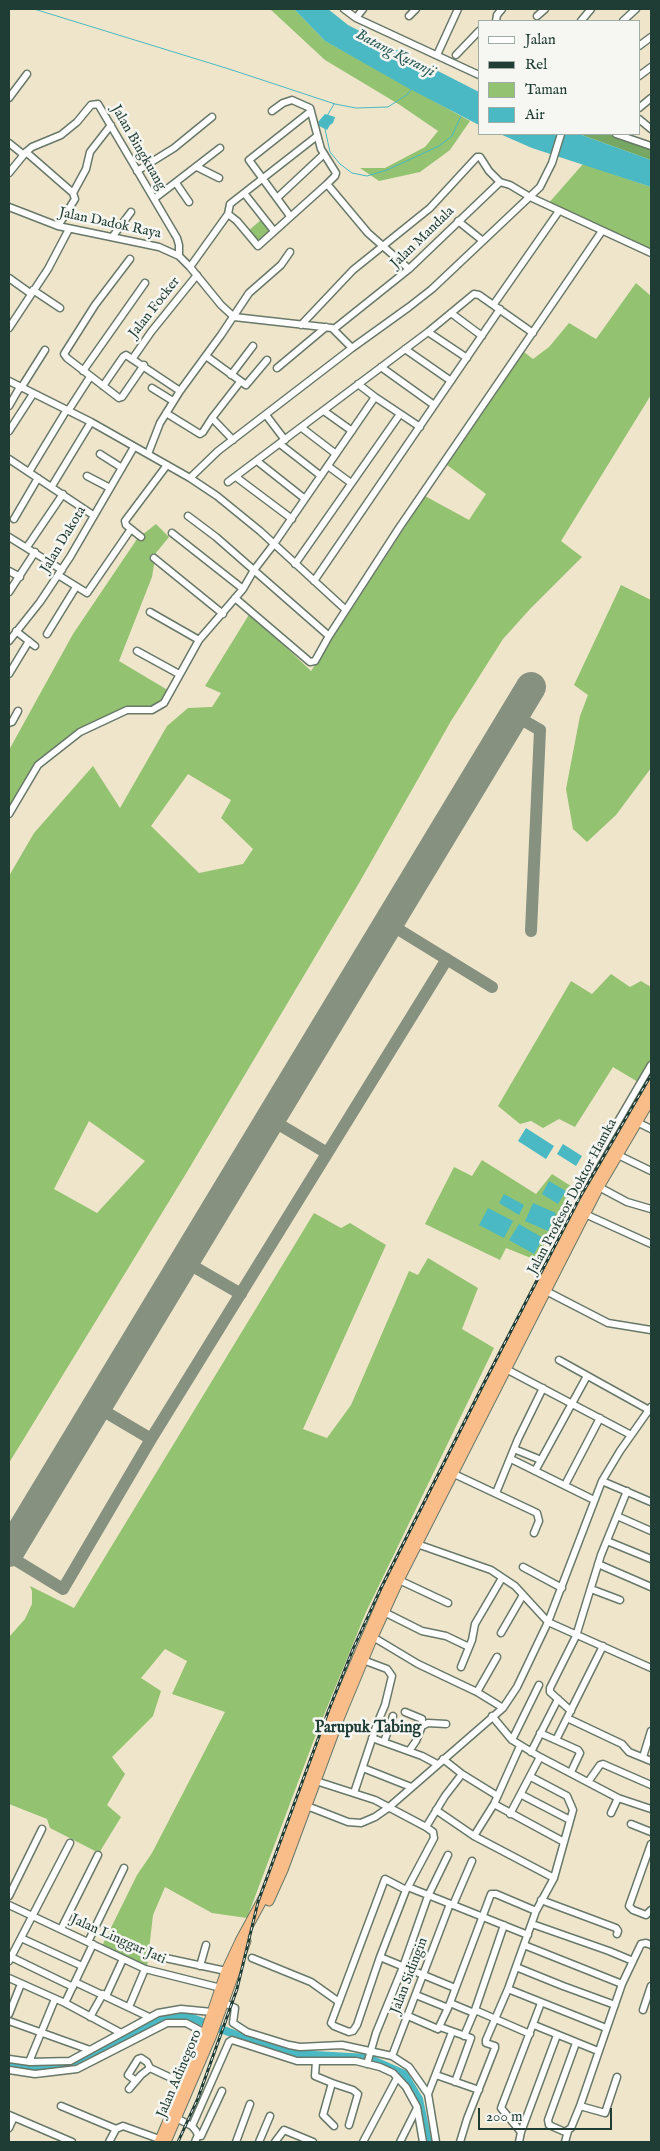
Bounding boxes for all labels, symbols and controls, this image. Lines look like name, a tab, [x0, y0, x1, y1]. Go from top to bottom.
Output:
legend	[478, 20, 640, 135]
water label: Batang Kuranji	[352, 26, 438, 82]
text: Jalan	[525, 30, 556, 49]
text: Rel	[525, 55, 547, 74]
text: Taman	[525, 80, 567, 99]
street label: Jalan Bingkuang	[107, 102, 169, 194]
text: Air	[525, 105, 545, 124]
street label: Jalan Mandala	[388, 204, 458, 272]
street label: Jalan Dadok Raya	[57, 205, 163, 243]
street label: Jalan Focker	[126, 274, 184, 342]
street label: Jalan Dakota	[38, 504, 90, 576]
street label: Jalan Profesor Doktor Hamka	[525, 1116, 621, 1278]
district label: Parupuk Tabing	[315, 1719, 421, 1739]
street label: Jalan Linggar Jati	[68, 1912, 168, 1968]
street label: Jalan Sidingin	[388, 1936, 432, 2016]
street label: Jalan Adinegoro	[154, 2027, 206, 2121]
scale bar	[480, 2098, 614, 2130]
text: 200 m	[486, 2107, 523, 2126]

